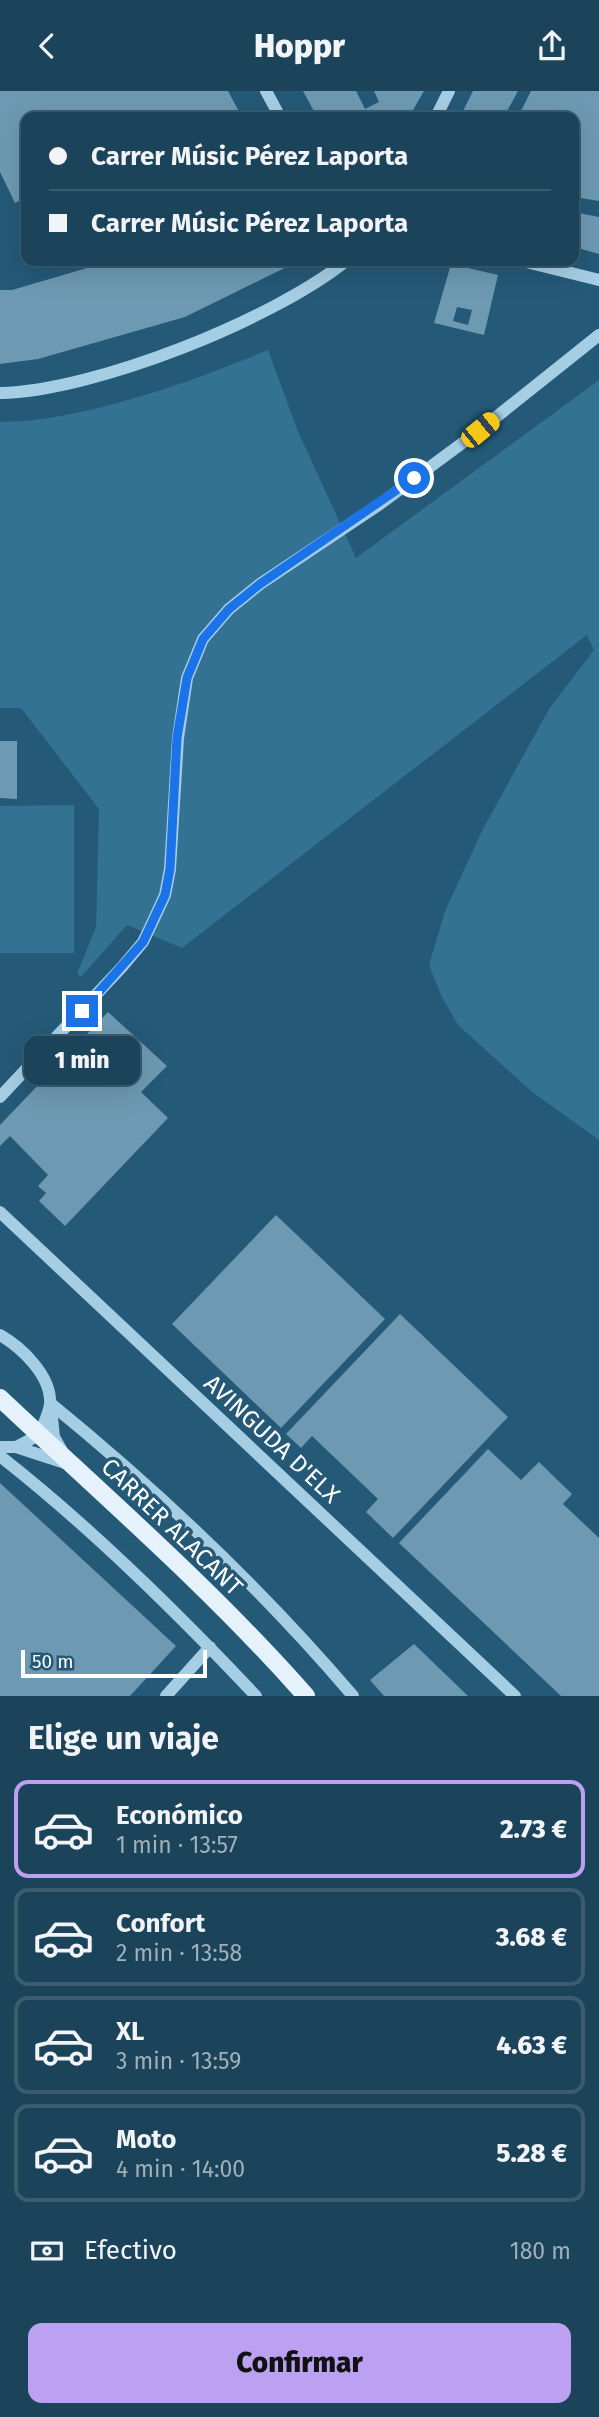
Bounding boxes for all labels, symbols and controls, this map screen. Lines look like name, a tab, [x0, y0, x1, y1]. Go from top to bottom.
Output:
icon: back	[28, 27, 66, 65]
text: Hoppr	[254, 27, 345, 65]
icon: share	[533, 27, 571, 65]
text: Carrer Músic Pérez Laporta	[91, 141, 408, 172]
text: Carrer Músic Pérez Laporta	[91, 208, 408, 239]
car	[458, 409, 503, 451]
route start	[398, 462, 430, 494]
route end	[66, 995, 98, 1027]
callout: 1 min	[24, 1035, 140, 1084]
text: 1 min	[54, 1046, 110, 1074]
street label: AVINGUDA D'ELX	[198, 1369, 346, 1509]
street label: CARRER ALACANT	[96, 1453, 249, 1602]
scale bar	[21, 1647, 206, 1679]
text: 50 m	[32, 1650, 73, 1673]
text: Elige un viaje	[28, 1719, 219, 1757]
icon: car	[32, 1798, 95, 1861]
text: Económico	[116, 1800, 243, 1831]
text: 2.73 €	[500, 1814, 567, 1845]
text: 1 min · 13:57	[116, 1831, 238, 1859]
icon: car	[32, 1906, 95, 1969]
text: Confort	[116, 1908, 205, 1939]
text: 3.68 €	[496, 1922, 567, 1953]
text: 2 min · 13:58	[116, 1939, 242, 1967]
icon: car	[32, 2014, 95, 2077]
text: XL	[116, 2016, 144, 2047]
text: 4.63 €	[496, 2030, 567, 2061]
text: 3 min · 13:59	[116, 2047, 241, 2075]
icon: car	[32, 2122, 95, 2185]
text: Moto	[116, 2124, 176, 2155]
text: 5.28 €	[496, 2138, 567, 2169]
text: 4 min · 14:00	[116, 2155, 245, 2183]
icon: cash	[28, 2232, 66, 2270]
text: Efectivo	[84, 2235, 177, 2266]
text: 180 m	[510, 2237, 571, 2265]
button: Confirmar	[28, 2323, 571, 2403]

